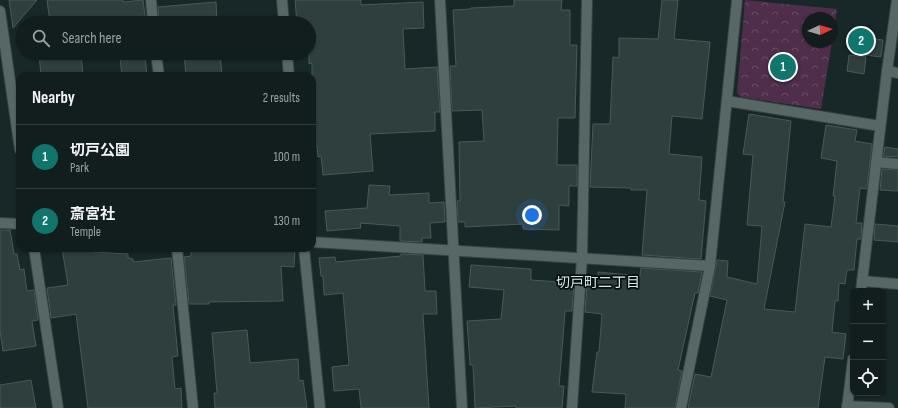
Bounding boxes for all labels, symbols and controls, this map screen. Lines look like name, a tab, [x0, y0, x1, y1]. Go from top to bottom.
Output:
north arrow	[802, 12, 838, 48]
search box	[16, 16, 316, 60]
pin: 2	[848, 26, 874, 56]
icon: search	[30, 27, 52, 49]
text: Search here	[62, 29, 122, 48]
pin: 1	[770, 52, 796, 82]
text: Nearby	[32, 88, 75, 108]
text: 2 results	[263, 90, 300, 106]
text: 切戸公園	[70, 141, 130, 160]
text: 1	[42, 149, 48, 165]
text: 100 m	[273, 149, 300, 165]
text: Park	[70, 160, 89, 176]
text: 斎宮社	[70, 205, 115, 224]
your location	[522, 205, 542, 225]
text: 2	[42, 213, 48, 229]
text: 130 m	[274, 213, 300, 229]
text: Temple	[70, 224, 101, 240]
district label: 切戸町二丁目	[556, 274, 640, 291]
map controls	[850, 288, 886, 396]
button: +	[850, 288, 886, 324]
button: −	[850, 324, 886, 360]
button: locate	[850, 360, 886, 396]

